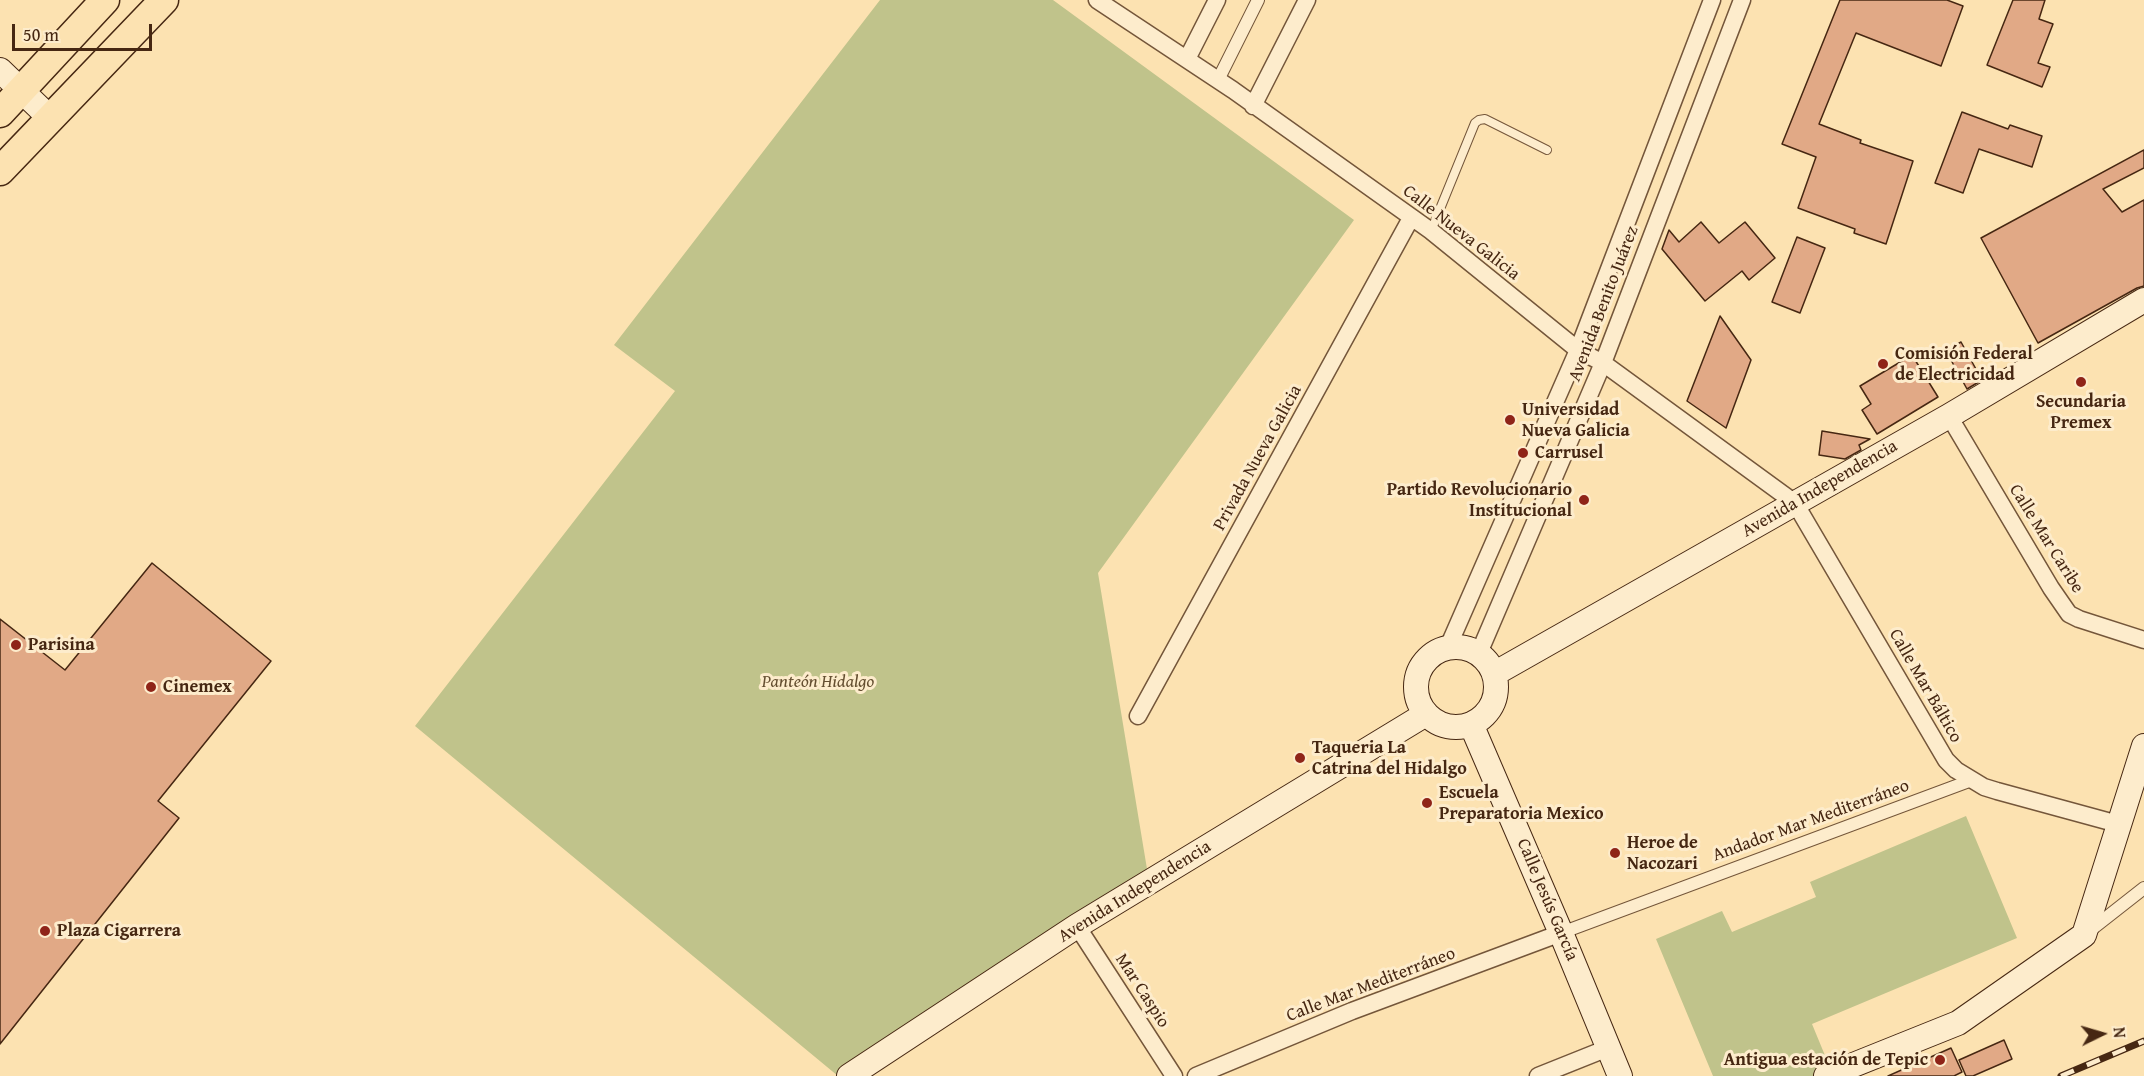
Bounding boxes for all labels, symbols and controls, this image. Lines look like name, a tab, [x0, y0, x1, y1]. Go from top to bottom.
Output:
scale bar	[15, 12, 154, 50]
text: 50 m	[23, 21, 59, 48]
street label: Calle Nueva Galicia	[1398, 181, 1524, 285]
street label: Avenida Benito Juárez	[1564, 223, 1644, 385]
place label: Comisión Federal de Electricidad	[1895, 343, 2033, 386]
marker: Comisión Federal de Electricidad	[1876, 357, 1890, 371]
marker: Secundaria Premex	[2074, 375, 2088, 389]
street label: Privada Nueva Galicia	[1209, 381, 1307, 535]
place label: Secundaria Premex	[2036, 391, 2126, 434]
place label: Universidad Nueva Galicia	[1522, 399, 1630, 442]
marker: Universidad Nueva Galicia	[1503, 413, 1517, 427]
street label: Avenida Independencia	[1738, 436, 1902, 542]
place label: Carrusel	[1535, 442, 1603, 464]
marker: Carrusel	[1516, 446, 1530, 460]
place label: Partido Revolucionario Institucional	[1387, 479, 1572, 522]
street label: Calle Mar Caribe	[2004, 481, 2088, 597]
marker: Partido Revolucionario Institucional	[1577, 493, 1591, 507]
street label: Calle Mar Báltico	[1884, 625, 1966, 747]
place label: Parisina	[28, 634, 95, 656]
marker: Parisina	[9, 638, 23, 652]
park label: Panteón Hidalgo	[762, 671, 874, 693]
place label: Cinemex	[163, 676, 232, 698]
marker: Cinemex	[144, 680, 158, 694]
place label: Taqueria La Catrina del Hidalgo	[1312, 737, 1467, 780]
marker: Taqueria La Catrina del Hidalgo	[1293, 751, 1307, 765]
street label: Andador Mar Mediterráneo	[1710, 775, 1912, 867]
place label: Escuela Preparatoria Mexico	[1439, 782, 1604, 824]
marker: Escuela Preparatoria Mexico	[1420, 796, 1434, 810]
place label: Heroe de Nacozari	[1627, 832, 1698, 874]
street label: Avenida Independencia	[1055, 836, 1215, 948]
street label: Calle Jesús García	[1512, 836, 1582, 964]
marker: Heroe de Nacozari	[1608, 846, 1622, 860]
place label: Plaza Cigarrera	[57, 920, 181, 942]
marker: Plaza Cigarrera	[38, 924, 52, 938]
street label: Calle Mar Mediterráneo	[1283, 943, 1459, 1027]
street label: Mar Caspio	[1110, 950, 1174, 1032]
north arrow	[2072, 1004, 2132, 1064]
text: N	[2108, 1026, 2132, 1039]
place label: Antigua estación de Tepic	[1724, 1049, 1928, 1071]
marker: Antigua estación de Tepic	[1933, 1053, 1947, 1067]

